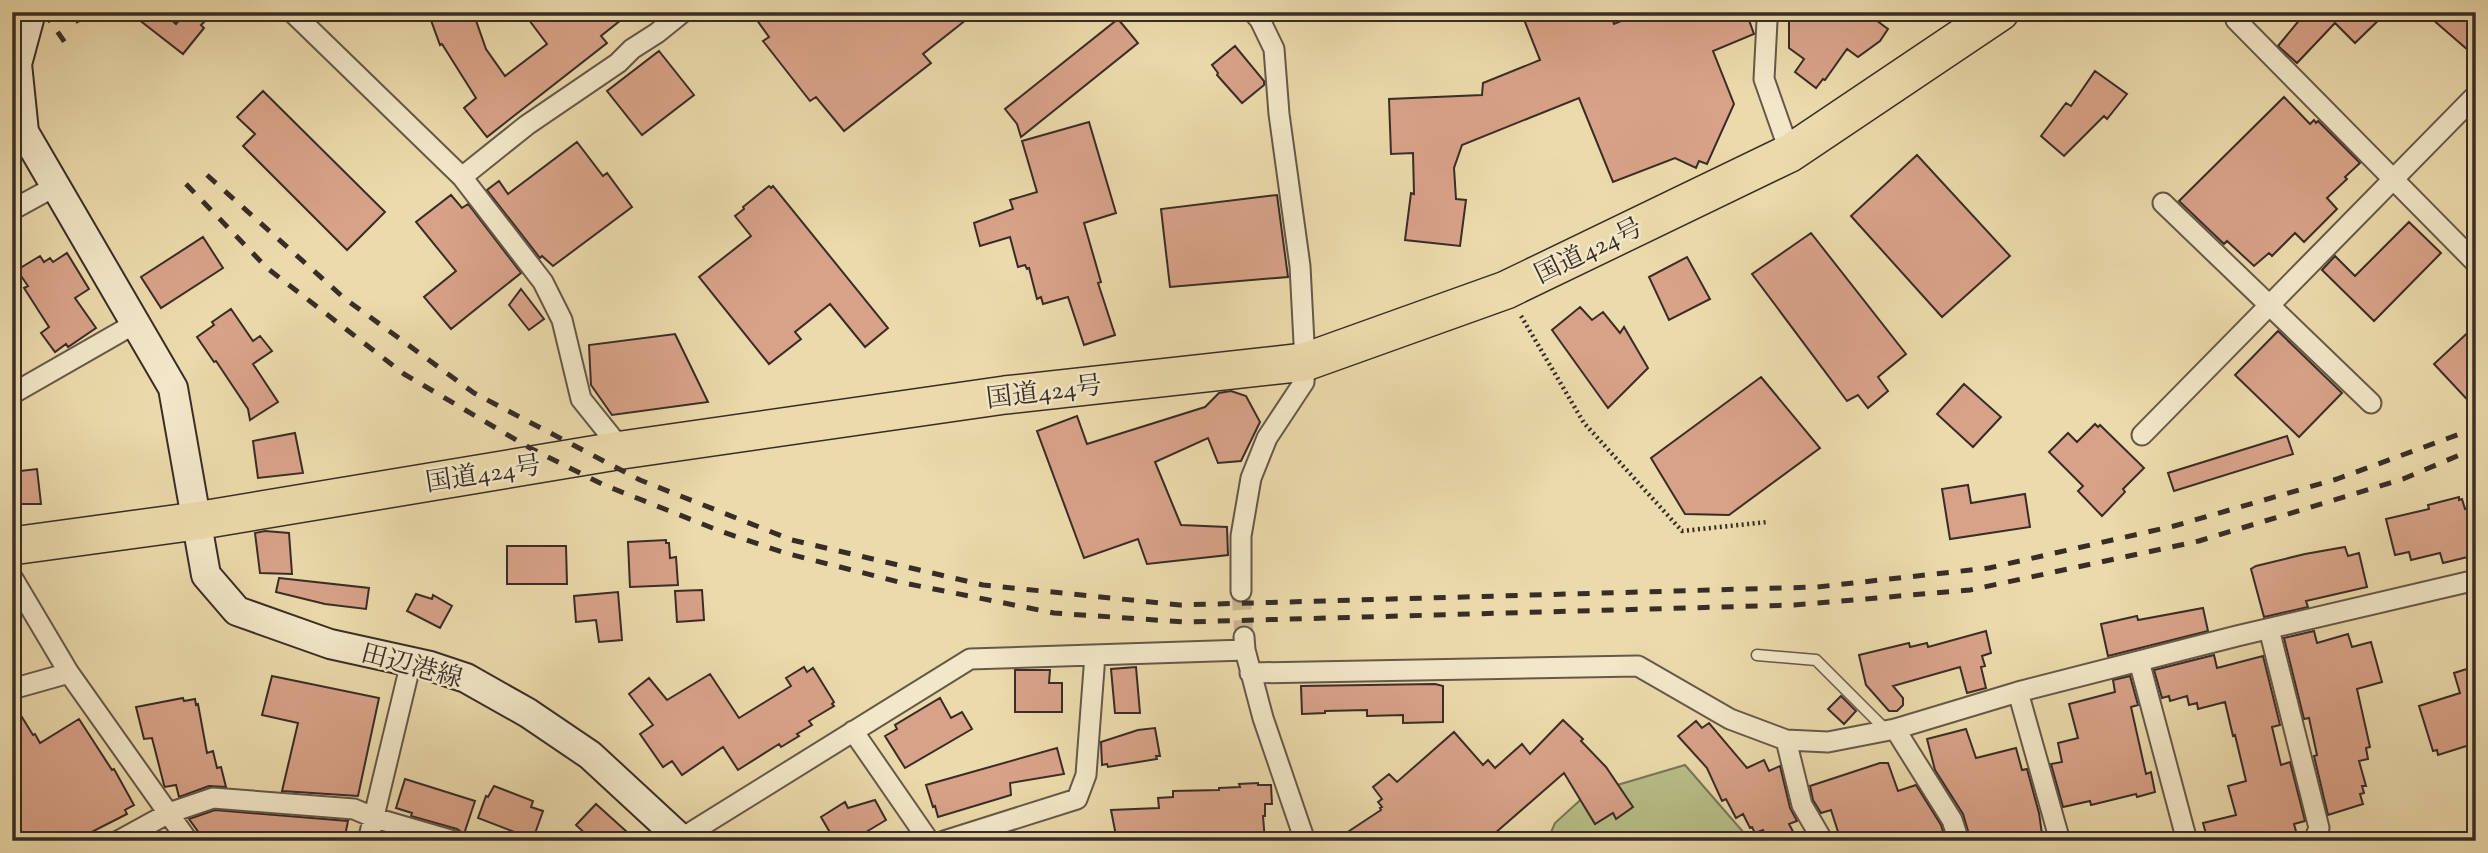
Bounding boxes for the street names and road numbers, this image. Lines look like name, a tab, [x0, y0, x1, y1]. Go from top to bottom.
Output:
street label: 国道424号	[1529, 210, 1650, 294]
street label: 国道424号	[984, 368, 1104, 419]
street label: 国道424号	[423, 448, 544, 503]
street label: 田辺港線	[356, 636, 466, 699]

